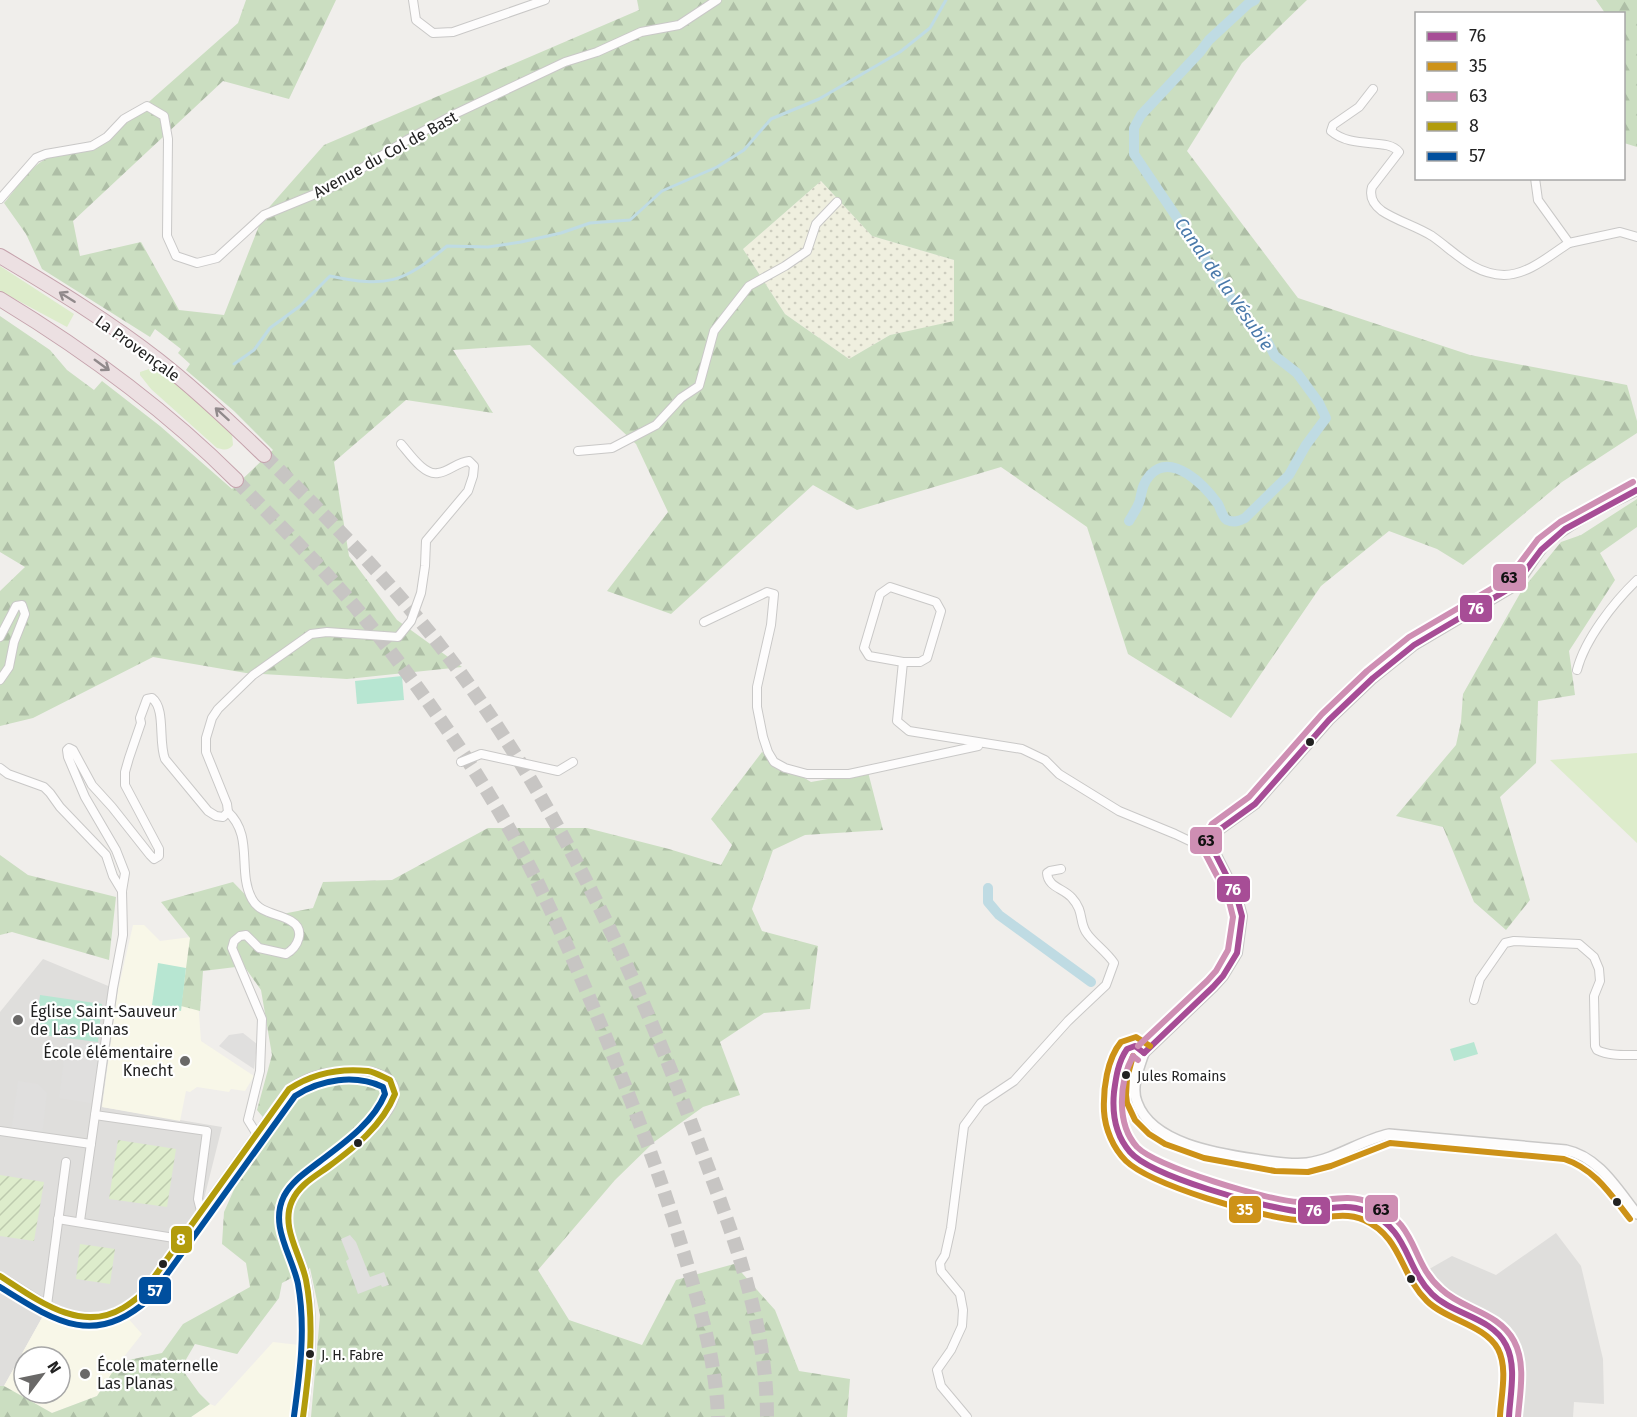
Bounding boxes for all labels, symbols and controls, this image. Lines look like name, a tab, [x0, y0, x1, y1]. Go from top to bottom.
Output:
legend	[1415, 12, 1625, 180]
text: 76	[1469, 25, 1486, 47]
text: 35	[1469, 55, 1487, 77]
text: 63	[1469, 85, 1487, 107]
street label: Avenue du Col de Bast	[310, 107, 461, 202]
text: 8	[1469, 115, 1479, 137]
text: 57	[1469, 145, 1486, 167]
water label: Canal de la Vésubie	[1170, 213, 1278, 355]
one-way arrow	[59, 290, 76, 302]
street label: La Provençale	[91, 311, 184, 386]
one-way arrow	[93, 359, 109, 372]
one-way arrow	[215, 407, 230, 421]
line badge: 63	[1492, 563, 1527, 592]
text: 63	[1500, 568, 1518, 587]
line badge: 76	[1459, 594, 1493, 623]
text: 76	[1468, 599, 1484, 618]
unlabelled marker	[1304, 736, 1316, 748]
line badge: 63	[1189, 826, 1223, 855]
text: 63	[1197, 831, 1215, 850]
line badge: 76	[1216, 875, 1251, 903]
text: 76	[1225, 880, 1241, 899]
place label: Église Saint-Sauveur de Las Planas	[30, 1001, 178, 1039]
marker: Église Saint-Sauveur de Las Planas	[11, 1013, 25, 1027]
place label: École élémentaire Knecht	[43, 1042, 173, 1080]
marker: École élémentaire Knecht	[178, 1054, 192, 1068]
place label: Jules Romains	[1137, 1068, 1227, 1085]
marker: Jules Romains	[1120, 1069, 1132, 1081]
unlabelled marker	[352, 1137, 364, 1149]
line badge: 63	[1364, 1194, 1399, 1223]
line badge: 35	[1228, 1195, 1262, 1224]
line badge: 76	[1297, 1196, 1331, 1225]
unlabelled marker	[1611, 1196, 1623, 1208]
text: 35	[1236, 1200, 1254, 1219]
text: 63	[1372, 1200, 1390, 1219]
text: 76	[1306, 1201, 1322, 1220]
line badge: 8	[170, 1225, 193, 1254]
text: 8	[176, 1230, 186, 1249]
unlabelled marker	[157, 1258, 169, 1270]
unlabelled marker	[1405, 1273, 1417, 1285]
line badge: 57	[138, 1276, 172, 1305]
text: 57	[147, 1281, 163, 1300]
north arrow	[12, 1345, 72, 1405]
place label: J. H. Fabre	[321, 1347, 384, 1364]
marker: J. H. Fabre	[304, 1348, 316, 1360]
place label: École maternelle Las Planas	[97, 1355, 218, 1393]
text: N	[43, 1358, 65, 1377]
marker: École maternelle Las Planas	[78, 1367, 92, 1381]

